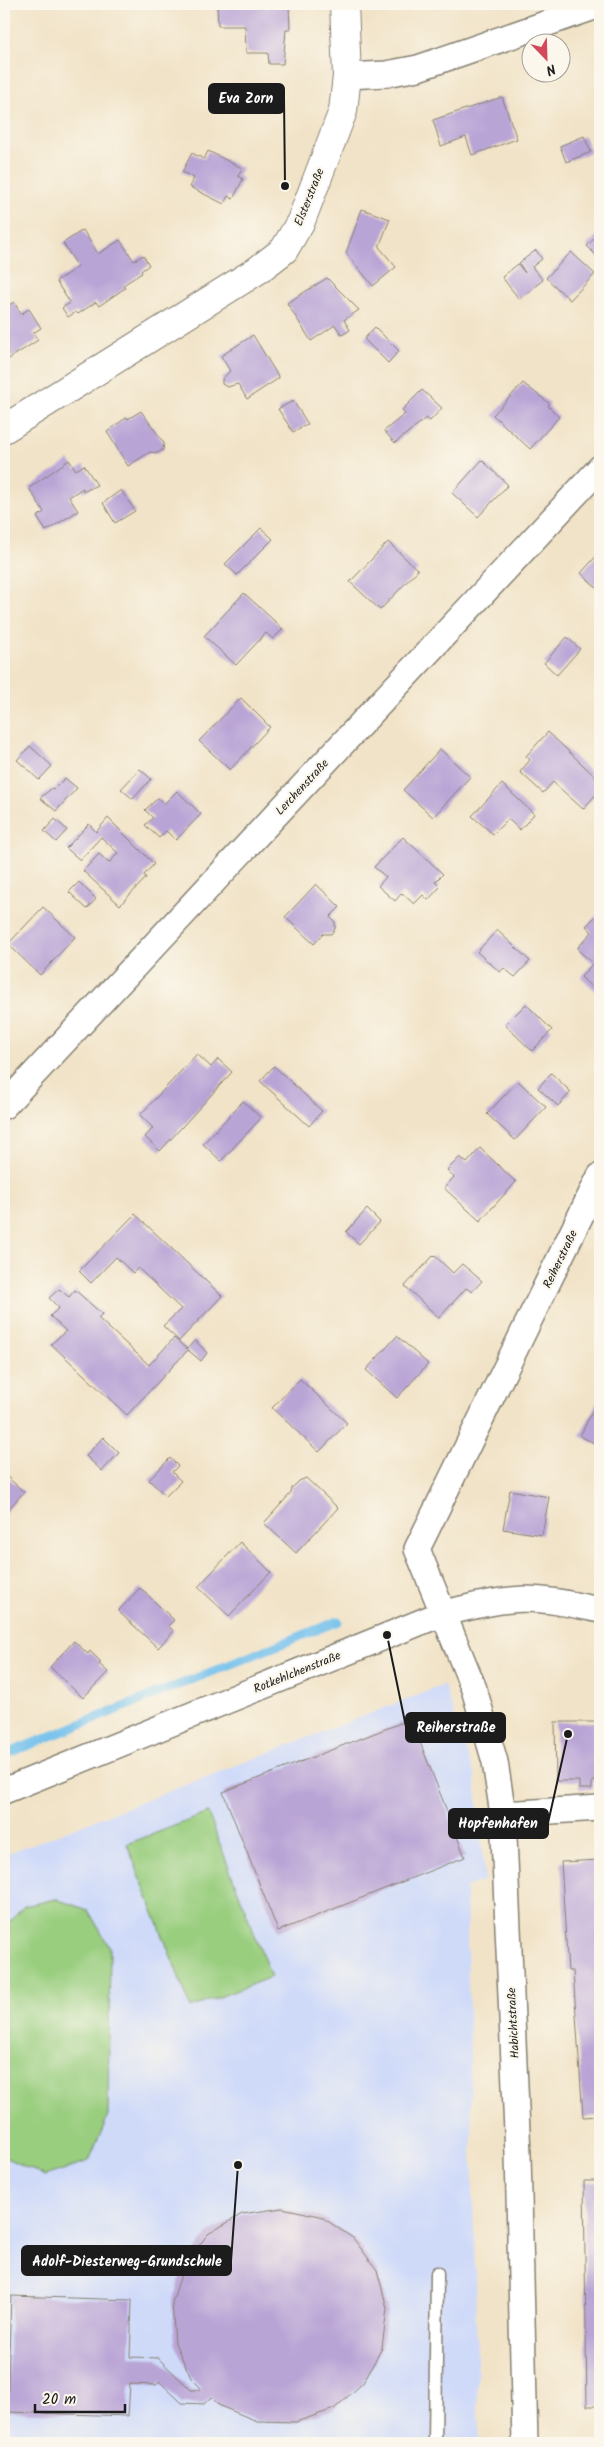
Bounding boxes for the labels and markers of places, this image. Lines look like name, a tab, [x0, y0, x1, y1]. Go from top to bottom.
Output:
callout: Eva Zorn	[209, 84, 284, 113]
callout: Reiherstraße	[406, 1713, 505, 1742]
callout: Hopfenhafen	[449, 1809, 548, 1838]
callout: Adolf-Diesterweg-Grundschule	[22, 2246, 231, 2275]

